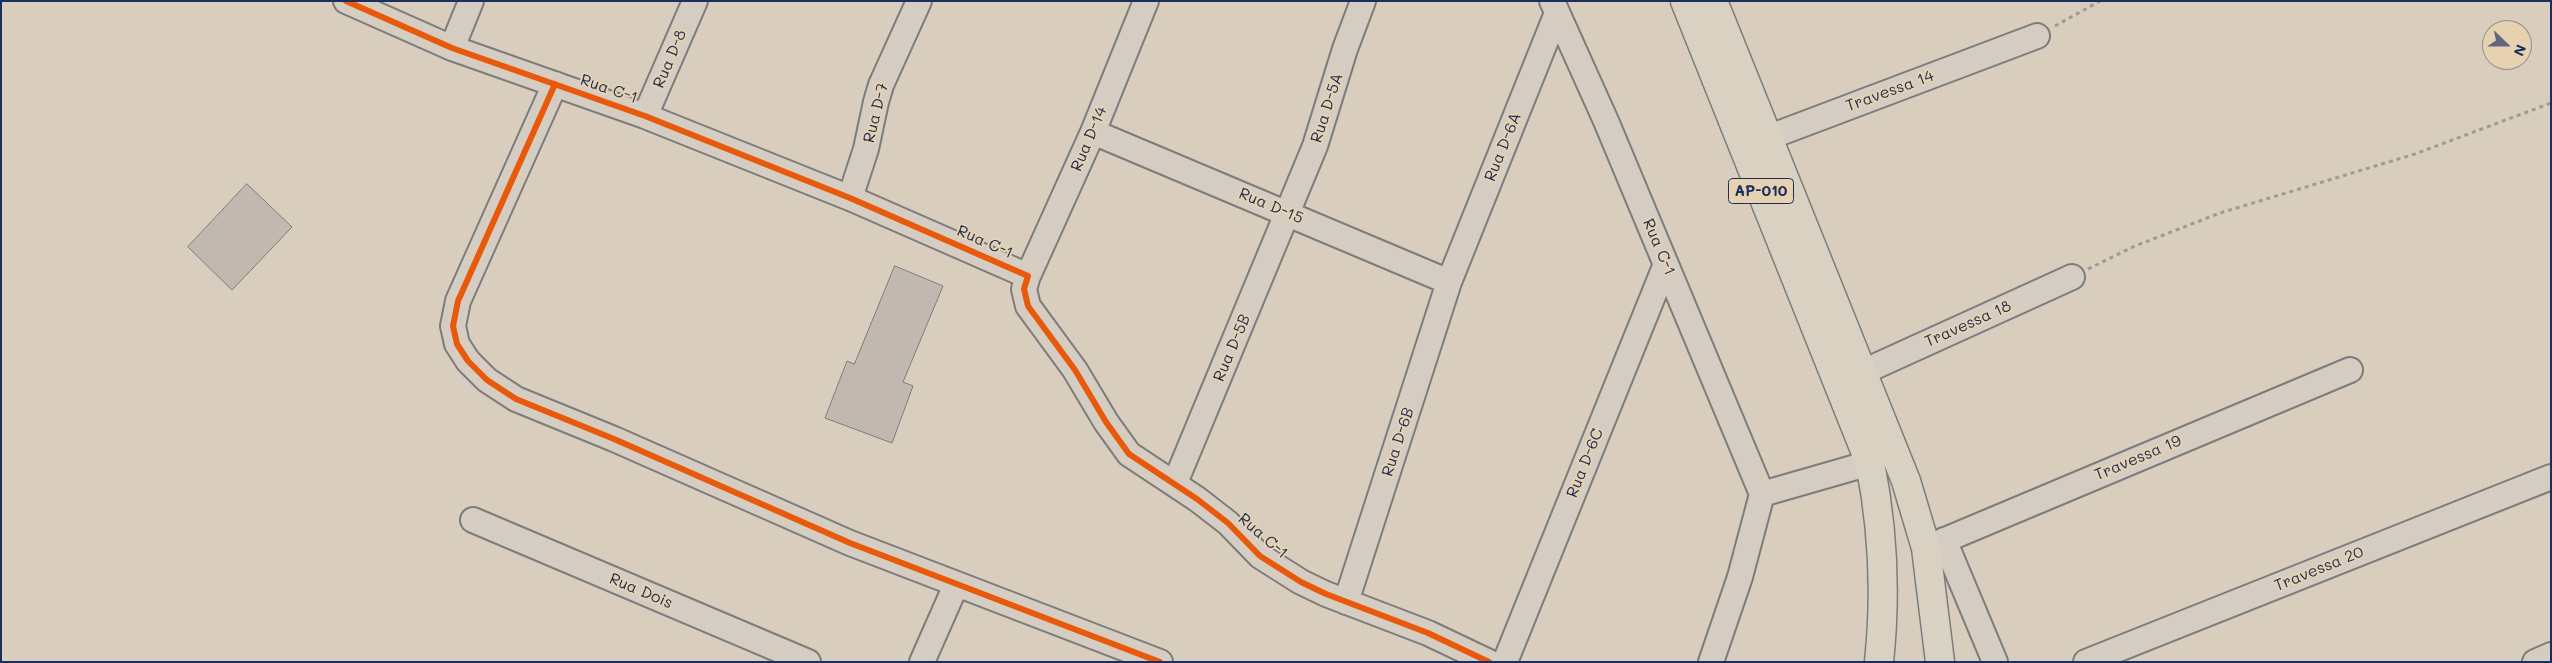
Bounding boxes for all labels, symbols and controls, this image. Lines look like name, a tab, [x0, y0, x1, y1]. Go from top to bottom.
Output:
north arrow	[2482, 20, 2532, 70]
street label: Rua D-8	[649, 27, 691, 91]
text: N	[2510, 42, 2531, 59]
street label: Travessa 14	[1843, 66, 1937, 116]
street label: Rua C-1	[578, 70, 640, 108]
street label: Rua D-5A	[1307, 71, 1347, 145]
street label: Rua D-7	[859, 81, 893, 145]
street label: Rua D-14	[1067, 104, 1111, 174]
street label: Rua D-6A	[1481, 110, 1525, 184]
road number: AP-010	[1728, 178, 1794, 204]
street label: Rua D-15	[1236, 184, 1306, 228]
street label: Rua C-1	[1639, 216, 1679, 278]
street label: Rua C-1	[954, 221, 1016, 263]
street label: Travessa 18	[1922, 296, 2014, 352]
street label: Rua D-5B	[1209, 312, 1255, 384]
street label: Rua D-6B	[1378, 405, 1418, 479]
street label: Rua D-6C	[1562, 426, 1608, 500]
street label: Travessa 19	[2092, 431, 2184, 485]
street label: Rua C-1	[1234, 509, 1292, 563]
street label: Travessa 20	[2271, 542, 2367, 596]
street label: Rua Dois	[606, 569, 676, 613]

